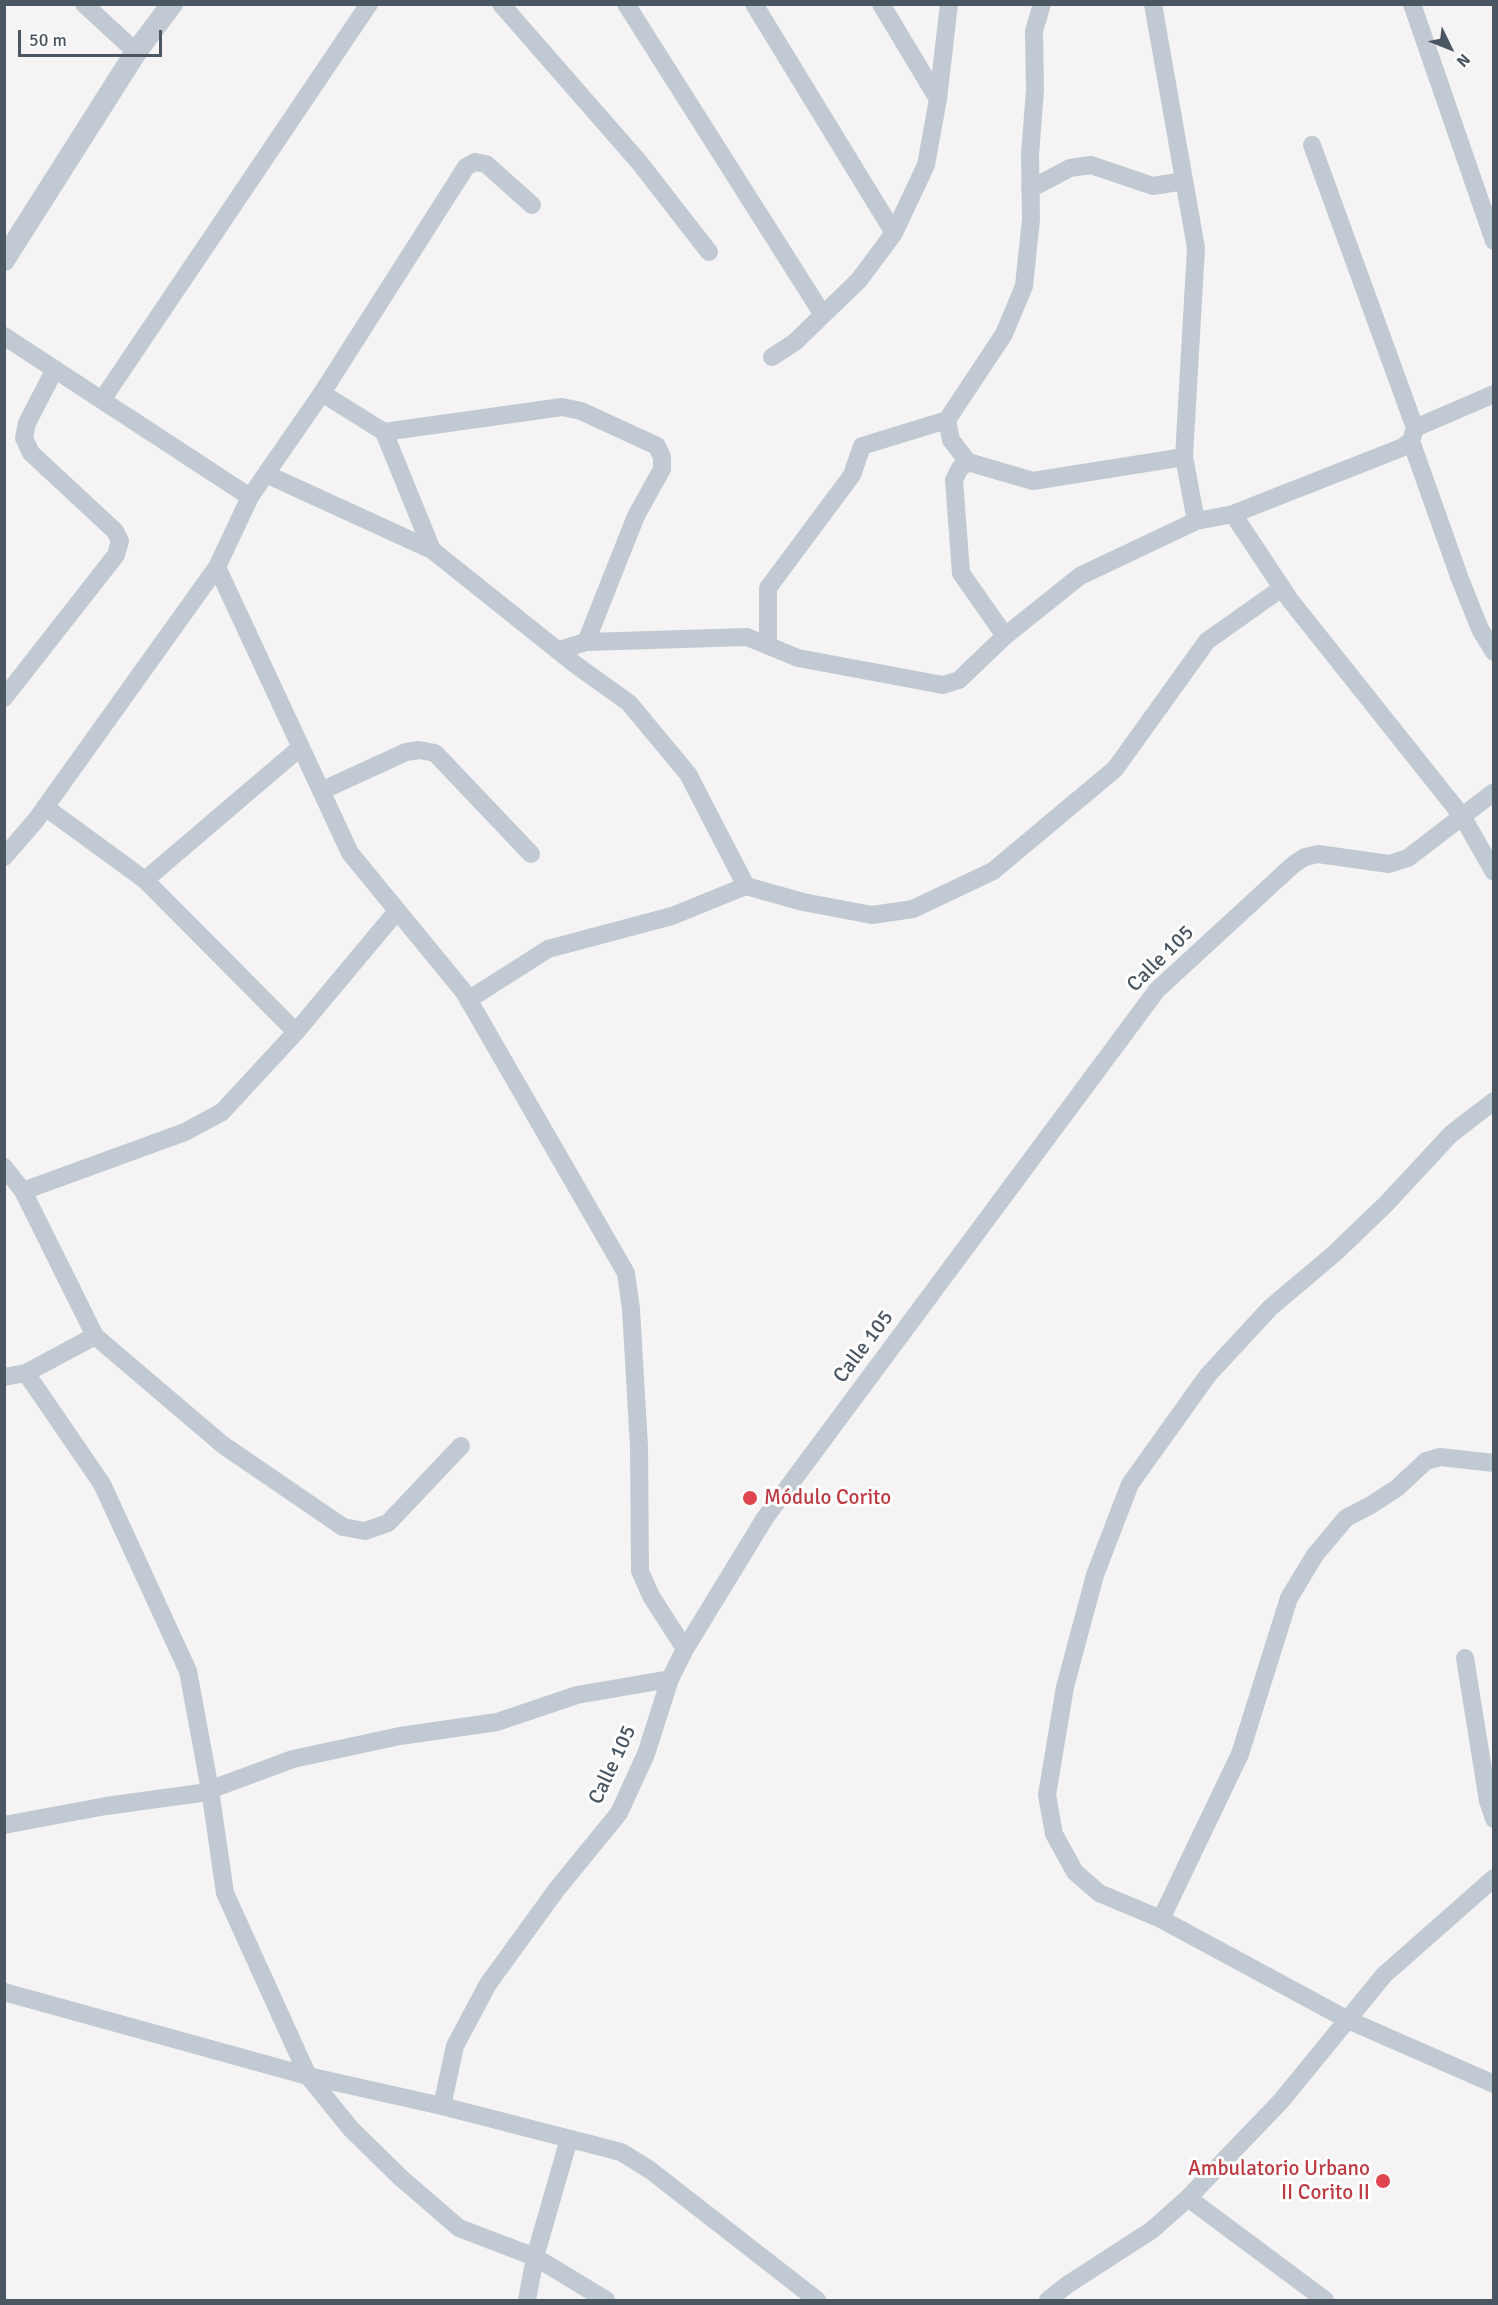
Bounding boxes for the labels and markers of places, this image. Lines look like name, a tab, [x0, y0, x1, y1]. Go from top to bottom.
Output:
place label: Módulo Corito	[764, 1485, 891, 1511]
marker: Módulo Corito	[741, 1489, 759, 1507]
place label: Ambulatorio Urbano II Corito II	[1188, 2156, 1370, 2206]
marker: Ambulatorio Urbano II Corito II	[1374, 2172, 1392, 2190]

